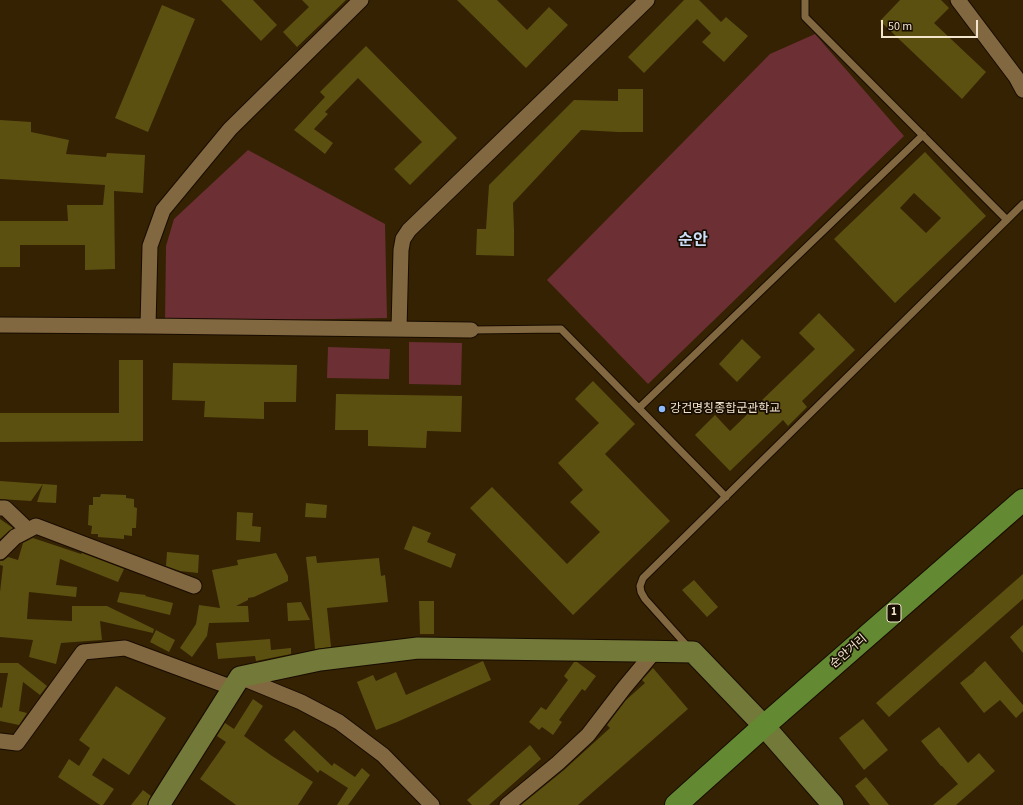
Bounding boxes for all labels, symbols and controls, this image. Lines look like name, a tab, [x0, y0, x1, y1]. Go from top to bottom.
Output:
scale bar	[883, 12, 980, 38]
text: 50 m	[888, 18, 912, 35]
district label: 순안	[678, 231, 708, 251]
place label: 강건명칭종합군관학교	[670, 402, 780, 416]
marker: 강건명칭종합군관학교	[657, 404, 667, 414]
road number: 1	[887, 604, 901, 622]
street label: 순안거리	[828, 632, 870, 672]

